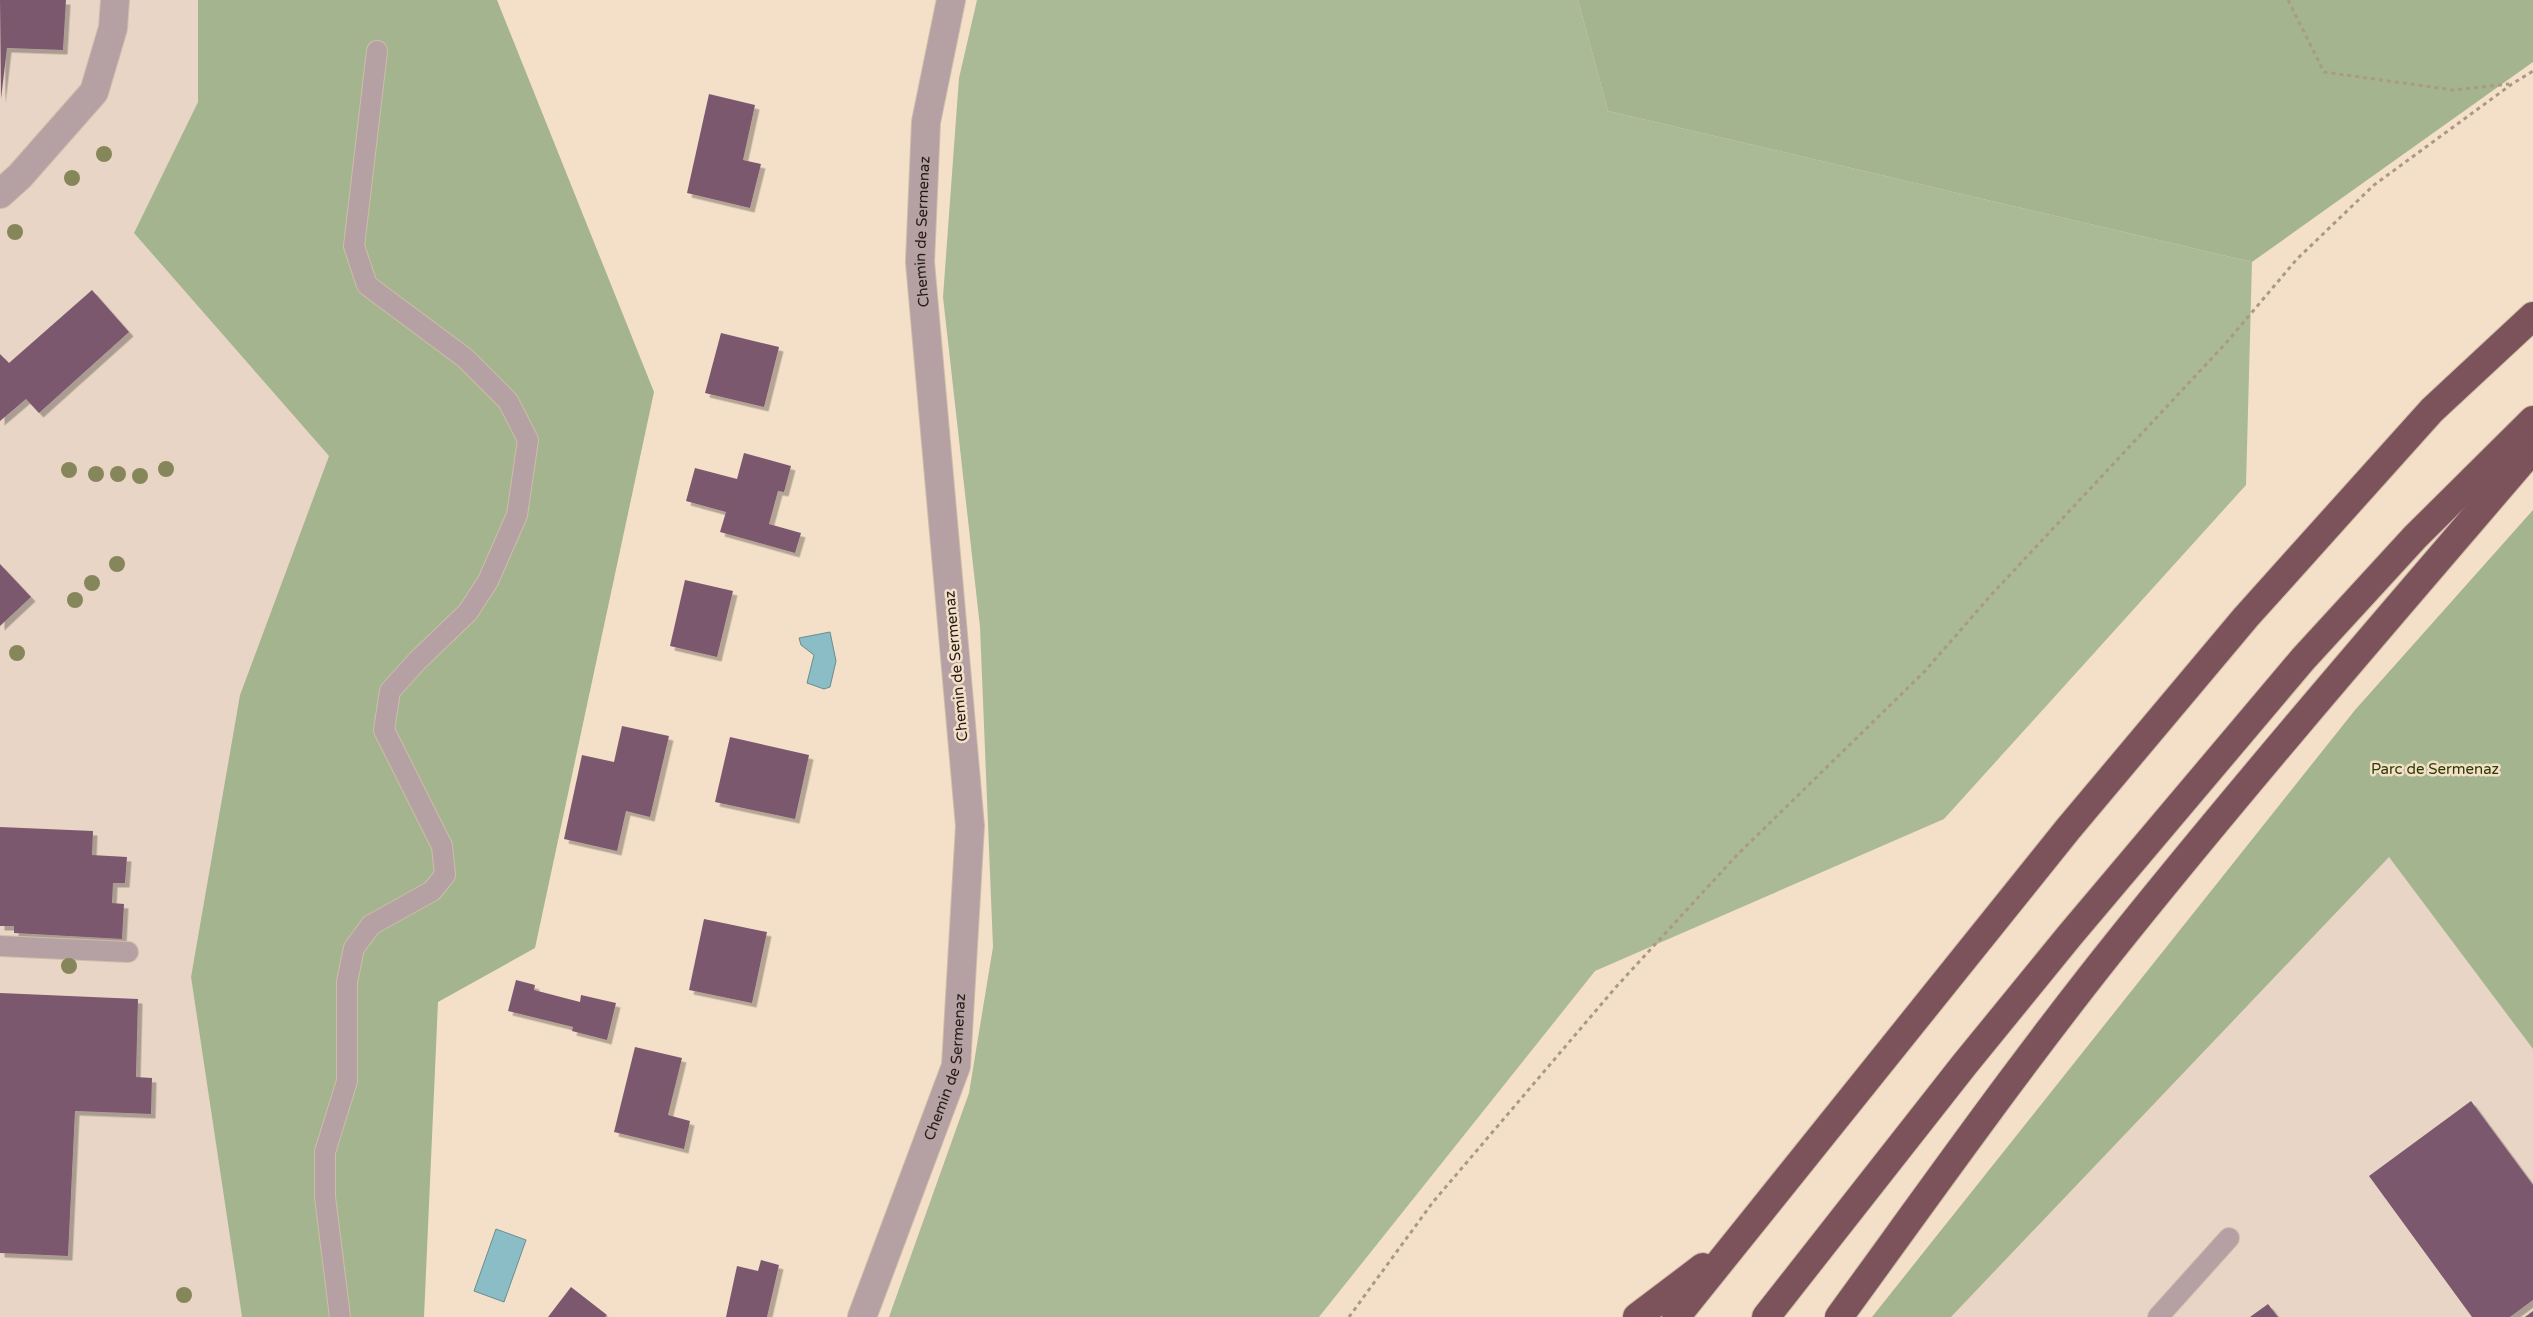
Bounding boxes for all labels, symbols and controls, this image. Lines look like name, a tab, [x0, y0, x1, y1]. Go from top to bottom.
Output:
street label: Chemin de Sermenaz	[911, 156, 934, 308]
street label: Chemin de Sermenaz	[940, 590, 972, 742]
park label: Parc de Sermenaz	[2371, 760, 2499, 778]
street label: Chemin de Sermenaz	[920, 993, 969, 1143]

